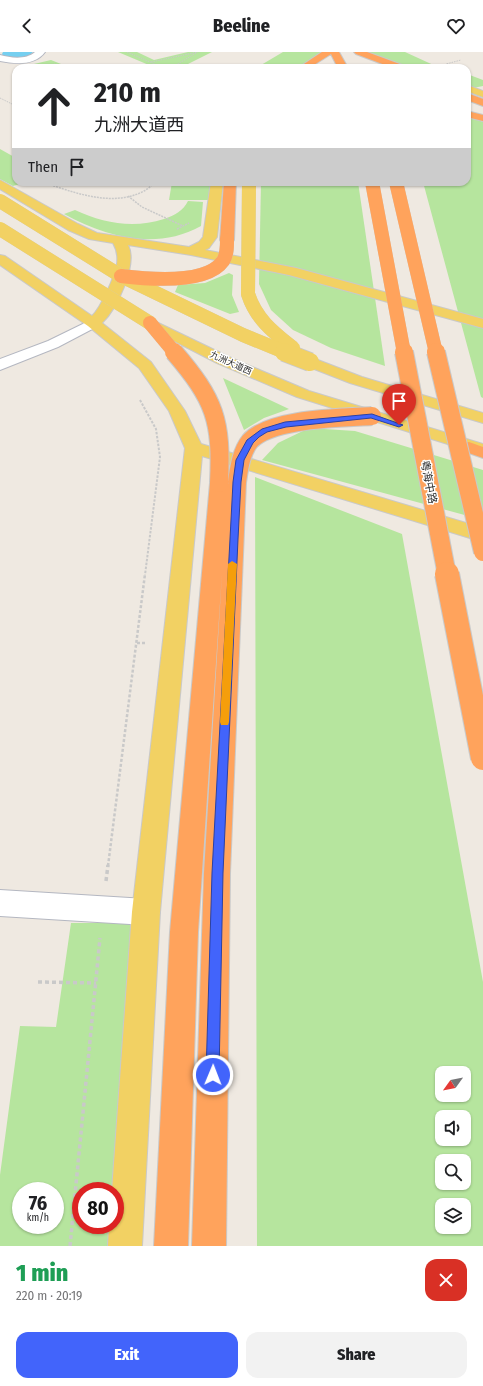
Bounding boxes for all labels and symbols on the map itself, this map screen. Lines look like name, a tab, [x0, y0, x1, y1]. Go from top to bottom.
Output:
street label: 九洲大道西	[208, 348, 254, 377]
pin	[382, 384, 416, 425]
street label: 粤海中路	[418, 459, 439, 505]
position arrow	[192, 1054, 234, 1096]
north arrow	[435, 1066, 471, 1102]
speed limit sign: 80	[72, 1182, 124, 1234]

